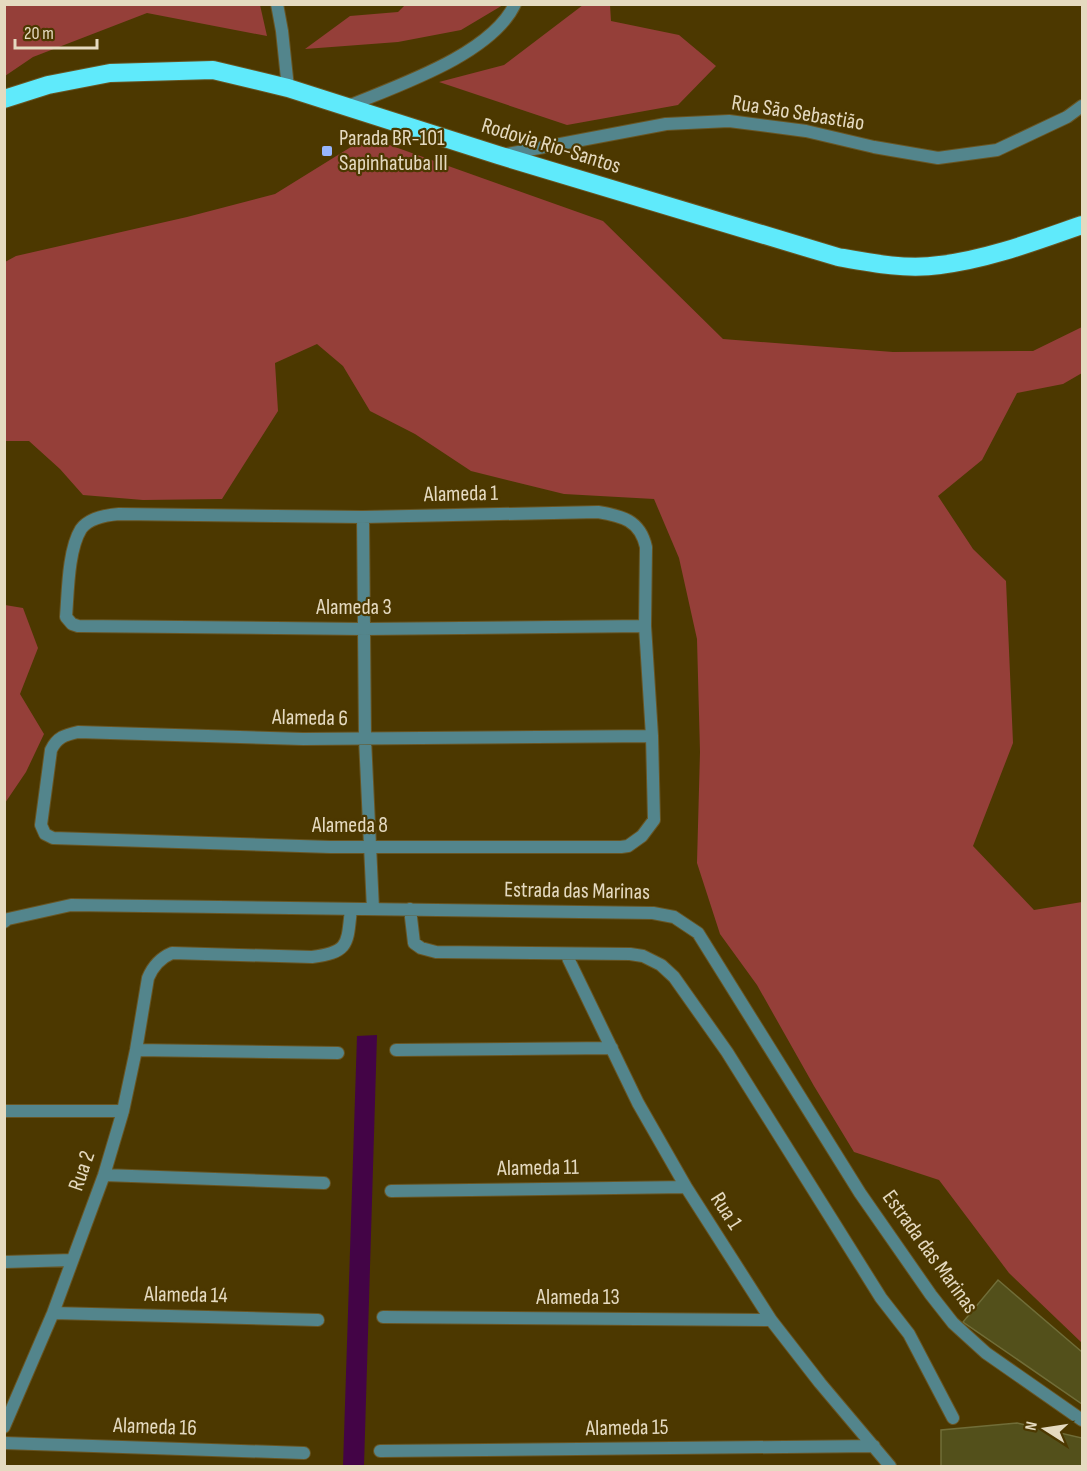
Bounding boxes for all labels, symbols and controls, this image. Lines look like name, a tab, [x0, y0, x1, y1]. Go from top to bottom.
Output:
scale bar	[15, 12, 98, 50]
text: 20 m	[24, 23, 54, 44]
street label: Rua São Sebastião	[730, 89, 866, 137]
street label: Rodovia Rio-Santos	[478, 112, 624, 180]
place label: Parada BR-101 Sapinhatuba III	[339, 125, 448, 177]
marker: Parada BR-101 Sapinhatuba III	[320, 144, 334, 158]
street label: Alameda 1	[423, 480, 499, 508]
street label: Alameda 3	[315, 594, 392, 621]
street label: Alameda 6	[271, 704, 348, 732]
street label: Alameda 8	[311, 812, 388, 839]
street label: Estrada das Marinas	[504, 876, 650, 906]
street label: Rua 2	[63, 1148, 101, 1194]
street label: Alameda 11	[496, 1154, 579, 1182]
street label: Estrada das Marinas	[876, 1185, 984, 1319]
street label: Rua 1	[704, 1187, 748, 1235]
street label: Alameda 14	[143, 1281, 228, 1309]
street label: Alameda 13	[535, 1284, 620, 1311]
north arrow	[1015, 1399, 1075, 1459]
street label: Alameda 16	[112, 1412, 197, 1442]
street label: Alameda 15	[584, 1414, 669, 1442]
text: N	[1022, 1420, 1042, 1432]

